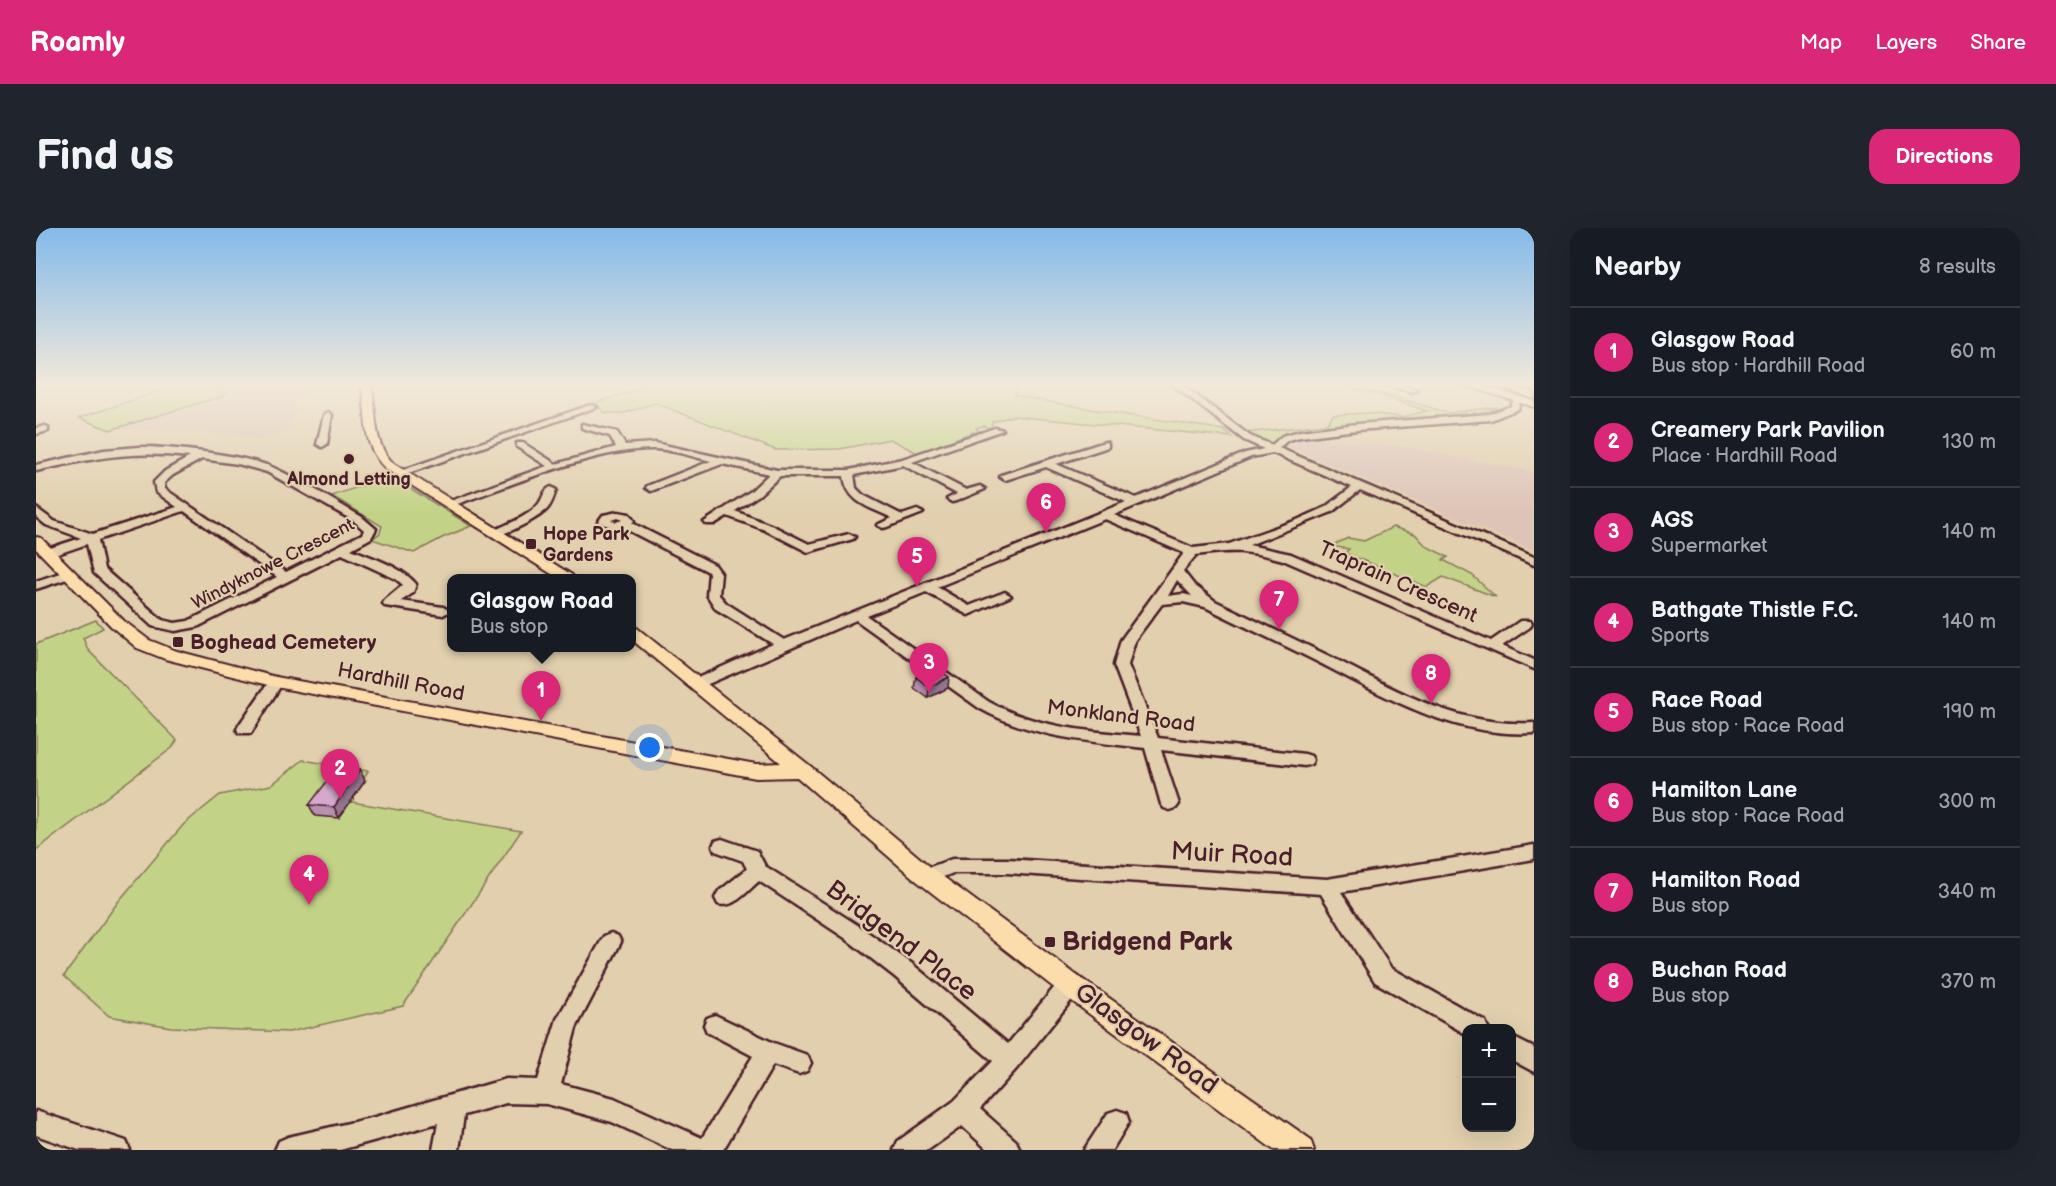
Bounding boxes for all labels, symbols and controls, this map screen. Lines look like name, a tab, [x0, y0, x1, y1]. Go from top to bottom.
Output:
text: Roamly	[30, 26, 125, 59]
text: Map	[1800, 30, 1842, 55]
text: Layers	[1875, 30, 1937, 55]
text: Share	[1970, 30, 2026, 55]
button: Directions	[1869, 129, 2020, 184]
text: Find us	[36, 131, 174, 182]
text: Nearby	[1594, 252, 1681, 283]
text: 8 results	[1919, 255, 1996, 279]
text: Glasgow Road	[1651, 327, 1795, 354]
text: 1	[1609, 340, 1618, 364]
text: 60 m	[1950, 340, 1996, 364]
text: Bus stop · Hardhill Road	[1651, 354, 1865, 378]
text: Creamery Park Pavilion	[1651, 417, 1885, 444]
text: 2	[1608, 430, 1619, 454]
text: 130 m	[1942, 430, 1996, 454]
text: Place · Hardhill Road	[1651, 444, 1837, 468]
marker: Almond Letting	[342, 452, 356, 466]
place label: Almond Letting	[286, 469, 411, 490]
pin: 6	[1026, 484, 1066, 533]
text: AGS	[1651, 507, 1694, 534]
street label: Windyknowe Crescent	[188, 514, 358, 614]
text: 3	[1608, 520, 1619, 544]
text: 140 m	[1942, 520, 1996, 544]
place label: Hope Park Gardens	[543, 524, 630, 566]
text: Supermarket	[1651, 534, 1767, 558]
street label: Traprain Crescent	[1315, 536, 1482, 628]
marker: Hope Park Gardens	[524, 537, 538, 551]
pin: 5	[898, 538, 936, 587]
popup	[447, 574, 636, 652]
pin: 7	[1260, 580, 1298, 630]
text: Glasgow Road	[470, 588, 613, 615]
text: Bathgate Thistle F.C.	[1651, 597, 1858, 624]
text: 4	[1608, 610, 1619, 634]
text: 140 m	[1942, 610, 1996, 634]
text: Bus stop	[470, 615, 548, 639]
text: Sports	[1651, 624, 1709, 648]
place label: Boghead Cemetery	[190, 630, 377, 655]
marker: Boghead Cemetery	[171, 635, 185, 649]
pin: 3	[910, 644, 948, 693]
pin: 8	[1412, 654, 1450, 704]
street label: Hardhill Road	[335, 657, 467, 707]
pin: 1	[522, 672, 560, 721]
text: Race Road	[1651, 687, 1762, 714]
street label: Monkland Road	[1046, 695, 1196, 737]
text: 5	[1608, 700, 1619, 724]
text: 190 m	[1943, 700, 1996, 724]
text: Bus stop · Race Road	[1651, 714, 1844, 738]
your location	[635, 733, 664, 762]
pin: 2	[320, 750, 360, 799]
text: Hamilton Lane	[1651, 777, 1797, 804]
text: 6	[1607, 790, 1620, 814]
text: 300 m	[1938, 790, 1996, 814]
text: Bus stop · Race Road	[1651, 804, 1844, 828]
street label: Muir Road	[1170, 836, 1294, 874]
pin: 4	[290, 856, 328, 905]
text: Hamilton Road	[1651, 867, 1800, 894]
street label: Bridgend Place	[819, 874, 983, 1008]
text: 7	[1608, 880, 1619, 904]
text: 340 m	[1938, 880, 1996, 904]
text: Bus stop	[1651, 894, 1730, 918]
place label: Bridgend Park	[1062, 927, 1233, 958]
marker: Bridgend Park	[1043, 935, 1057, 949]
text: Buchan Road	[1651, 957, 1787, 984]
text: 8	[1607, 970, 1620, 994]
text: 370 m	[1940, 970, 1996, 994]
street label: Glasgow Road	[1068, 977, 1224, 1101]
text: Bus stop	[1651, 984, 1730, 1008]
map controls	[1462, 1024, 1516, 1132]
button: +	[1462, 1024, 1516, 1078]
button: −	[1462, 1078, 1516, 1132]

